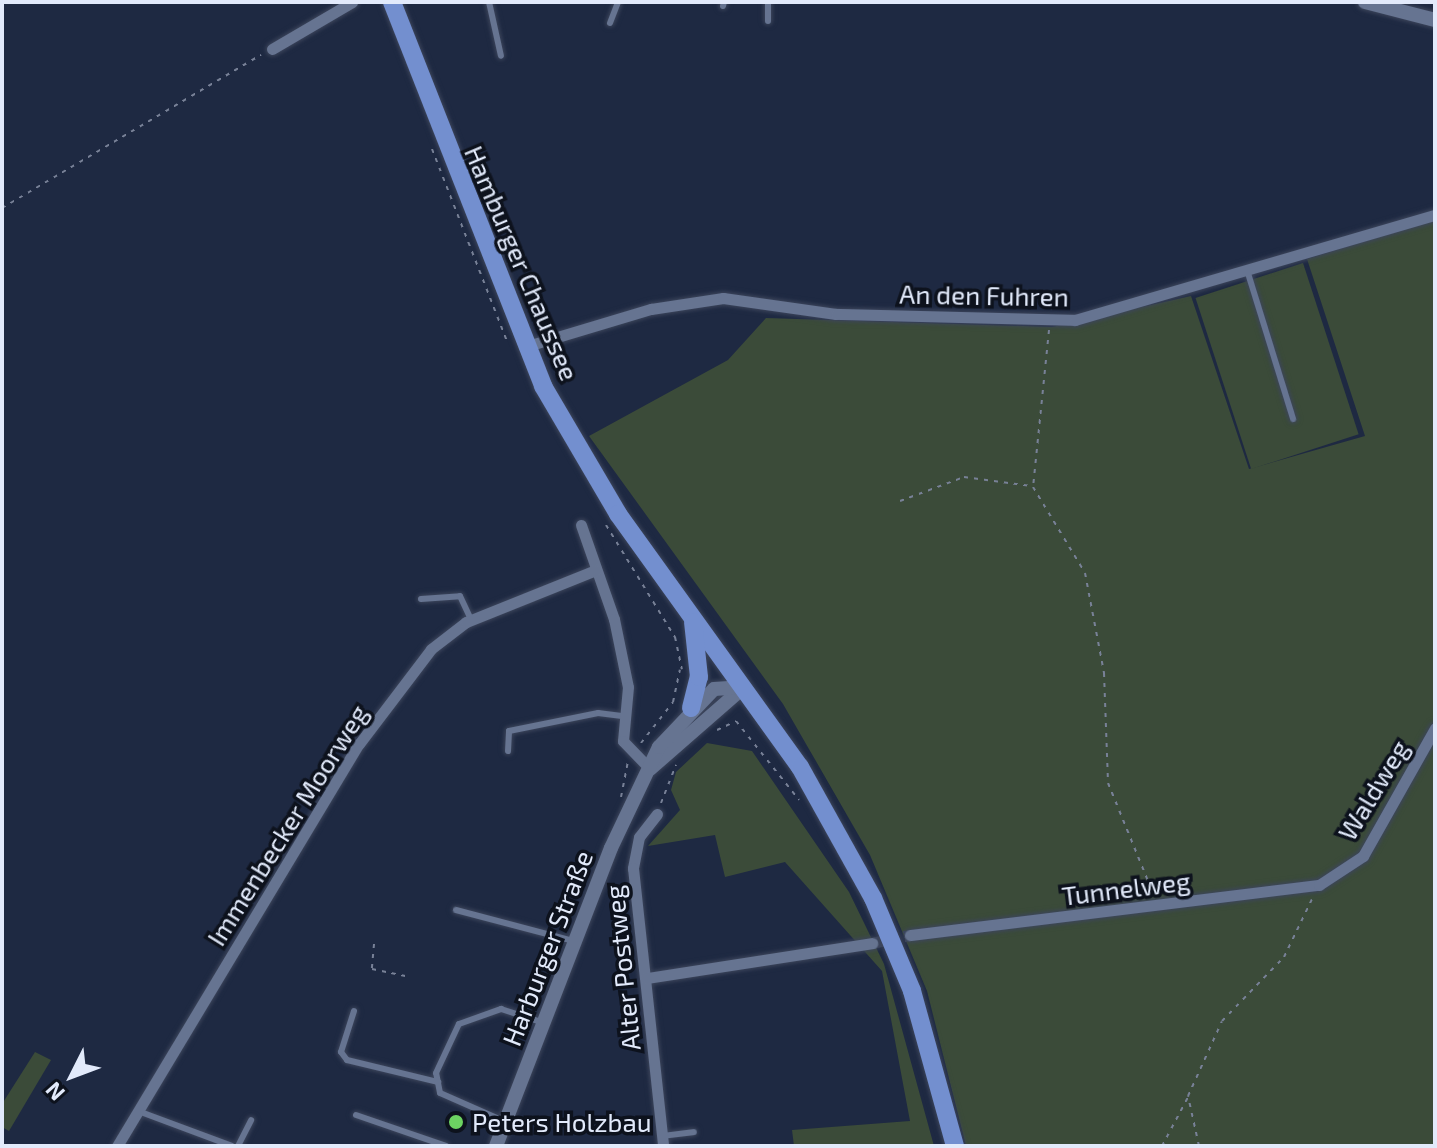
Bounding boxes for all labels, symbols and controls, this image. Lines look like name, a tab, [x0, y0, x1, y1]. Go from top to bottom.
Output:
street label: Hamburger Chaussee	[458, 141, 586, 385]
street label: An den Fuhren	[899, 278, 1069, 312]
street label: Immenbecker Moorweg	[200, 699, 374, 951]
street label: Waldweg	[1331, 734, 1415, 846]
street label: Harburger Straße	[495, 846, 599, 1050]
street label: Tunnelweg	[1060, 865, 1192, 911]
street label: Alter Postweg	[598, 883, 646, 1053]
north arrow	[32, 1036, 112, 1116]
text: N	[39, 1077, 69, 1107]
place label: Peters Holzbau	[472, 1106, 651, 1138]
marker: Peters Holzbau	[447, 1113, 465, 1131]

